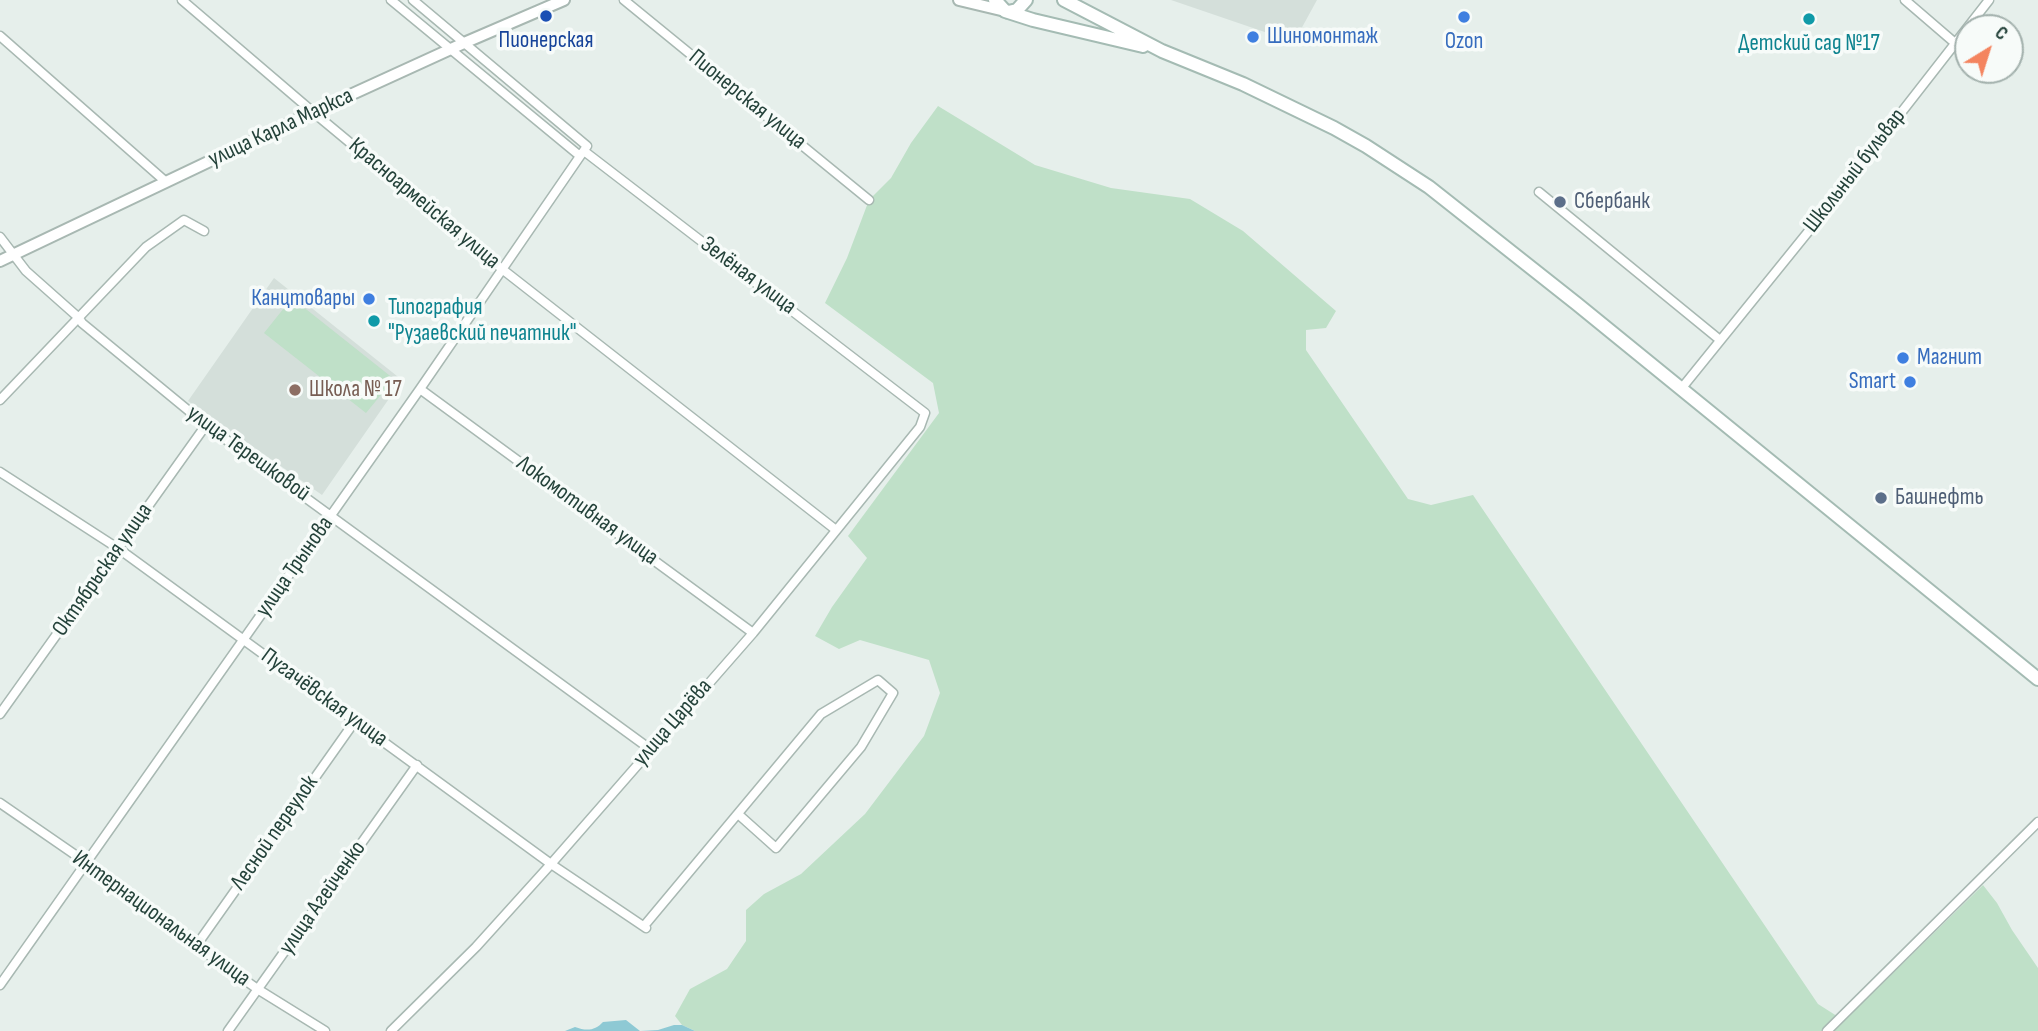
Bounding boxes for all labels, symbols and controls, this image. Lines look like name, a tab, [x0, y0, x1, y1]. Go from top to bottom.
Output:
marker: Пионерская	[538, 8, 554, 24]
marker: Ozon	[1456, 9, 1472, 25]
marker: Детский сад №17	[1801, 11, 1817, 27]
north arrow	[1954, 14, 2024, 84]
text: С	[1990, 22, 2012, 46]
place label: Шиномонтаж	[1267, 23, 1378, 51]
place label: Пионерская	[499, 27, 593, 55]
place label: Ozon	[1445, 28, 1483, 56]
marker: Шиномонтаж	[1245, 29, 1261, 45]
place label: Детский сад №17	[1738, 30, 1880, 58]
street label: Пионерская улица	[683, 44, 811, 156]
street label: улица Карла Маркса	[204, 82, 358, 174]
street label: Школьный бульвар	[1798, 103, 1912, 239]
street label: Красноармейская улица	[343, 133, 505, 275]
place label: Сбербанк	[1574, 188, 1650, 216]
marker: Сбербанк	[1552, 194, 1568, 210]
street label: Зелёная улица	[695, 231, 801, 321]
place label: Канцтовары	[251, 285, 355, 313]
marker: Канцтовары	[361, 291, 377, 307]
place label: Типография "Рузаевский печатник"	[388, 294, 576, 348]
marker: Типография "Рузаевский печатник"	[366, 313, 382, 329]
place label: Магнит	[1917, 344, 1982, 372]
marker: Магнит	[1895, 350, 1911, 366]
place label: Smart	[1849, 368, 1896, 396]
marker: Smart	[1902, 374, 1918, 390]
place label: Школа № 17	[309, 376, 402, 404]
marker: Школа № 17	[287, 382, 303, 398]
street label: улица Терешковой	[181, 400, 315, 508]
street label: Локомотивная улица	[511, 450, 663, 572]
place label: Башнефть	[1895, 484, 1984, 512]
marker: Башнефть	[1873, 490, 1889, 506]
street label: Октябрьская улица	[47, 498, 159, 642]
street label: улица Трынова	[250, 511, 340, 623]
street label: Пугачёвская улица	[255, 643, 393, 753]
street label: улица Царёва	[628, 674, 718, 772]
street label: Лесной переулок	[225, 770, 325, 896]
street label: улица Агейченко	[274, 836, 372, 960]
street label: Интернациональная улица	[66, 845, 256, 993]

